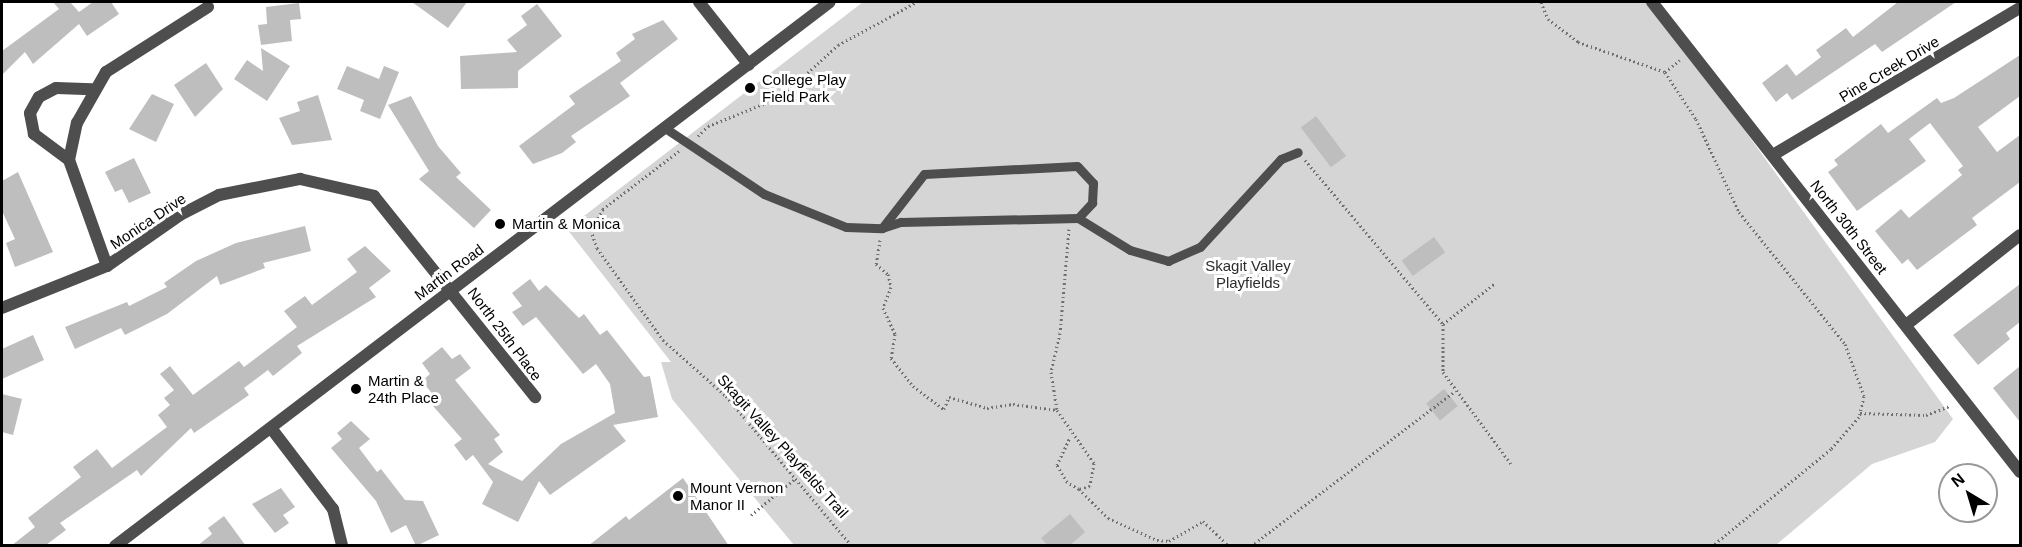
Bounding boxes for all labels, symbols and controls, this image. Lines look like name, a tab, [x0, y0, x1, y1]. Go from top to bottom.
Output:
street label: Pine Creek Drive	[1836, 32, 1942, 106]
place label: College Play Field Park	[762, 70, 846, 105]
marker: College Play Field Park	[743, 81, 757, 95]
street label: North 30th Street	[1807, 176, 1891, 278]
street label: Monica Drive	[107, 189, 189, 253]
place label: Martin & Monica	[512, 215, 620, 233]
marker: Martin & Monica	[493, 217, 507, 231]
street label: Martin Road	[411, 240, 487, 304]
park label: Skagit Valley Playfields	[1205, 256, 1291, 291]
street label: North 25th Place	[464, 284, 546, 384]
place label: Martin & 24th Place	[368, 371, 439, 406]
street label: Skagit Valley Playfields Trail	[714, 371, 852, 521]
marker: Martin & 24th Place	[349, 382, 363, 396]
north arrow	[1938, 463, 1998, 523]
text: N	[1948, 470, 1968, 490]
place label: Mount Vernon Manor II	[690, 478, 783, 513]
marker: Mount Vernon Manor II	[671, 489, 685, 503]

